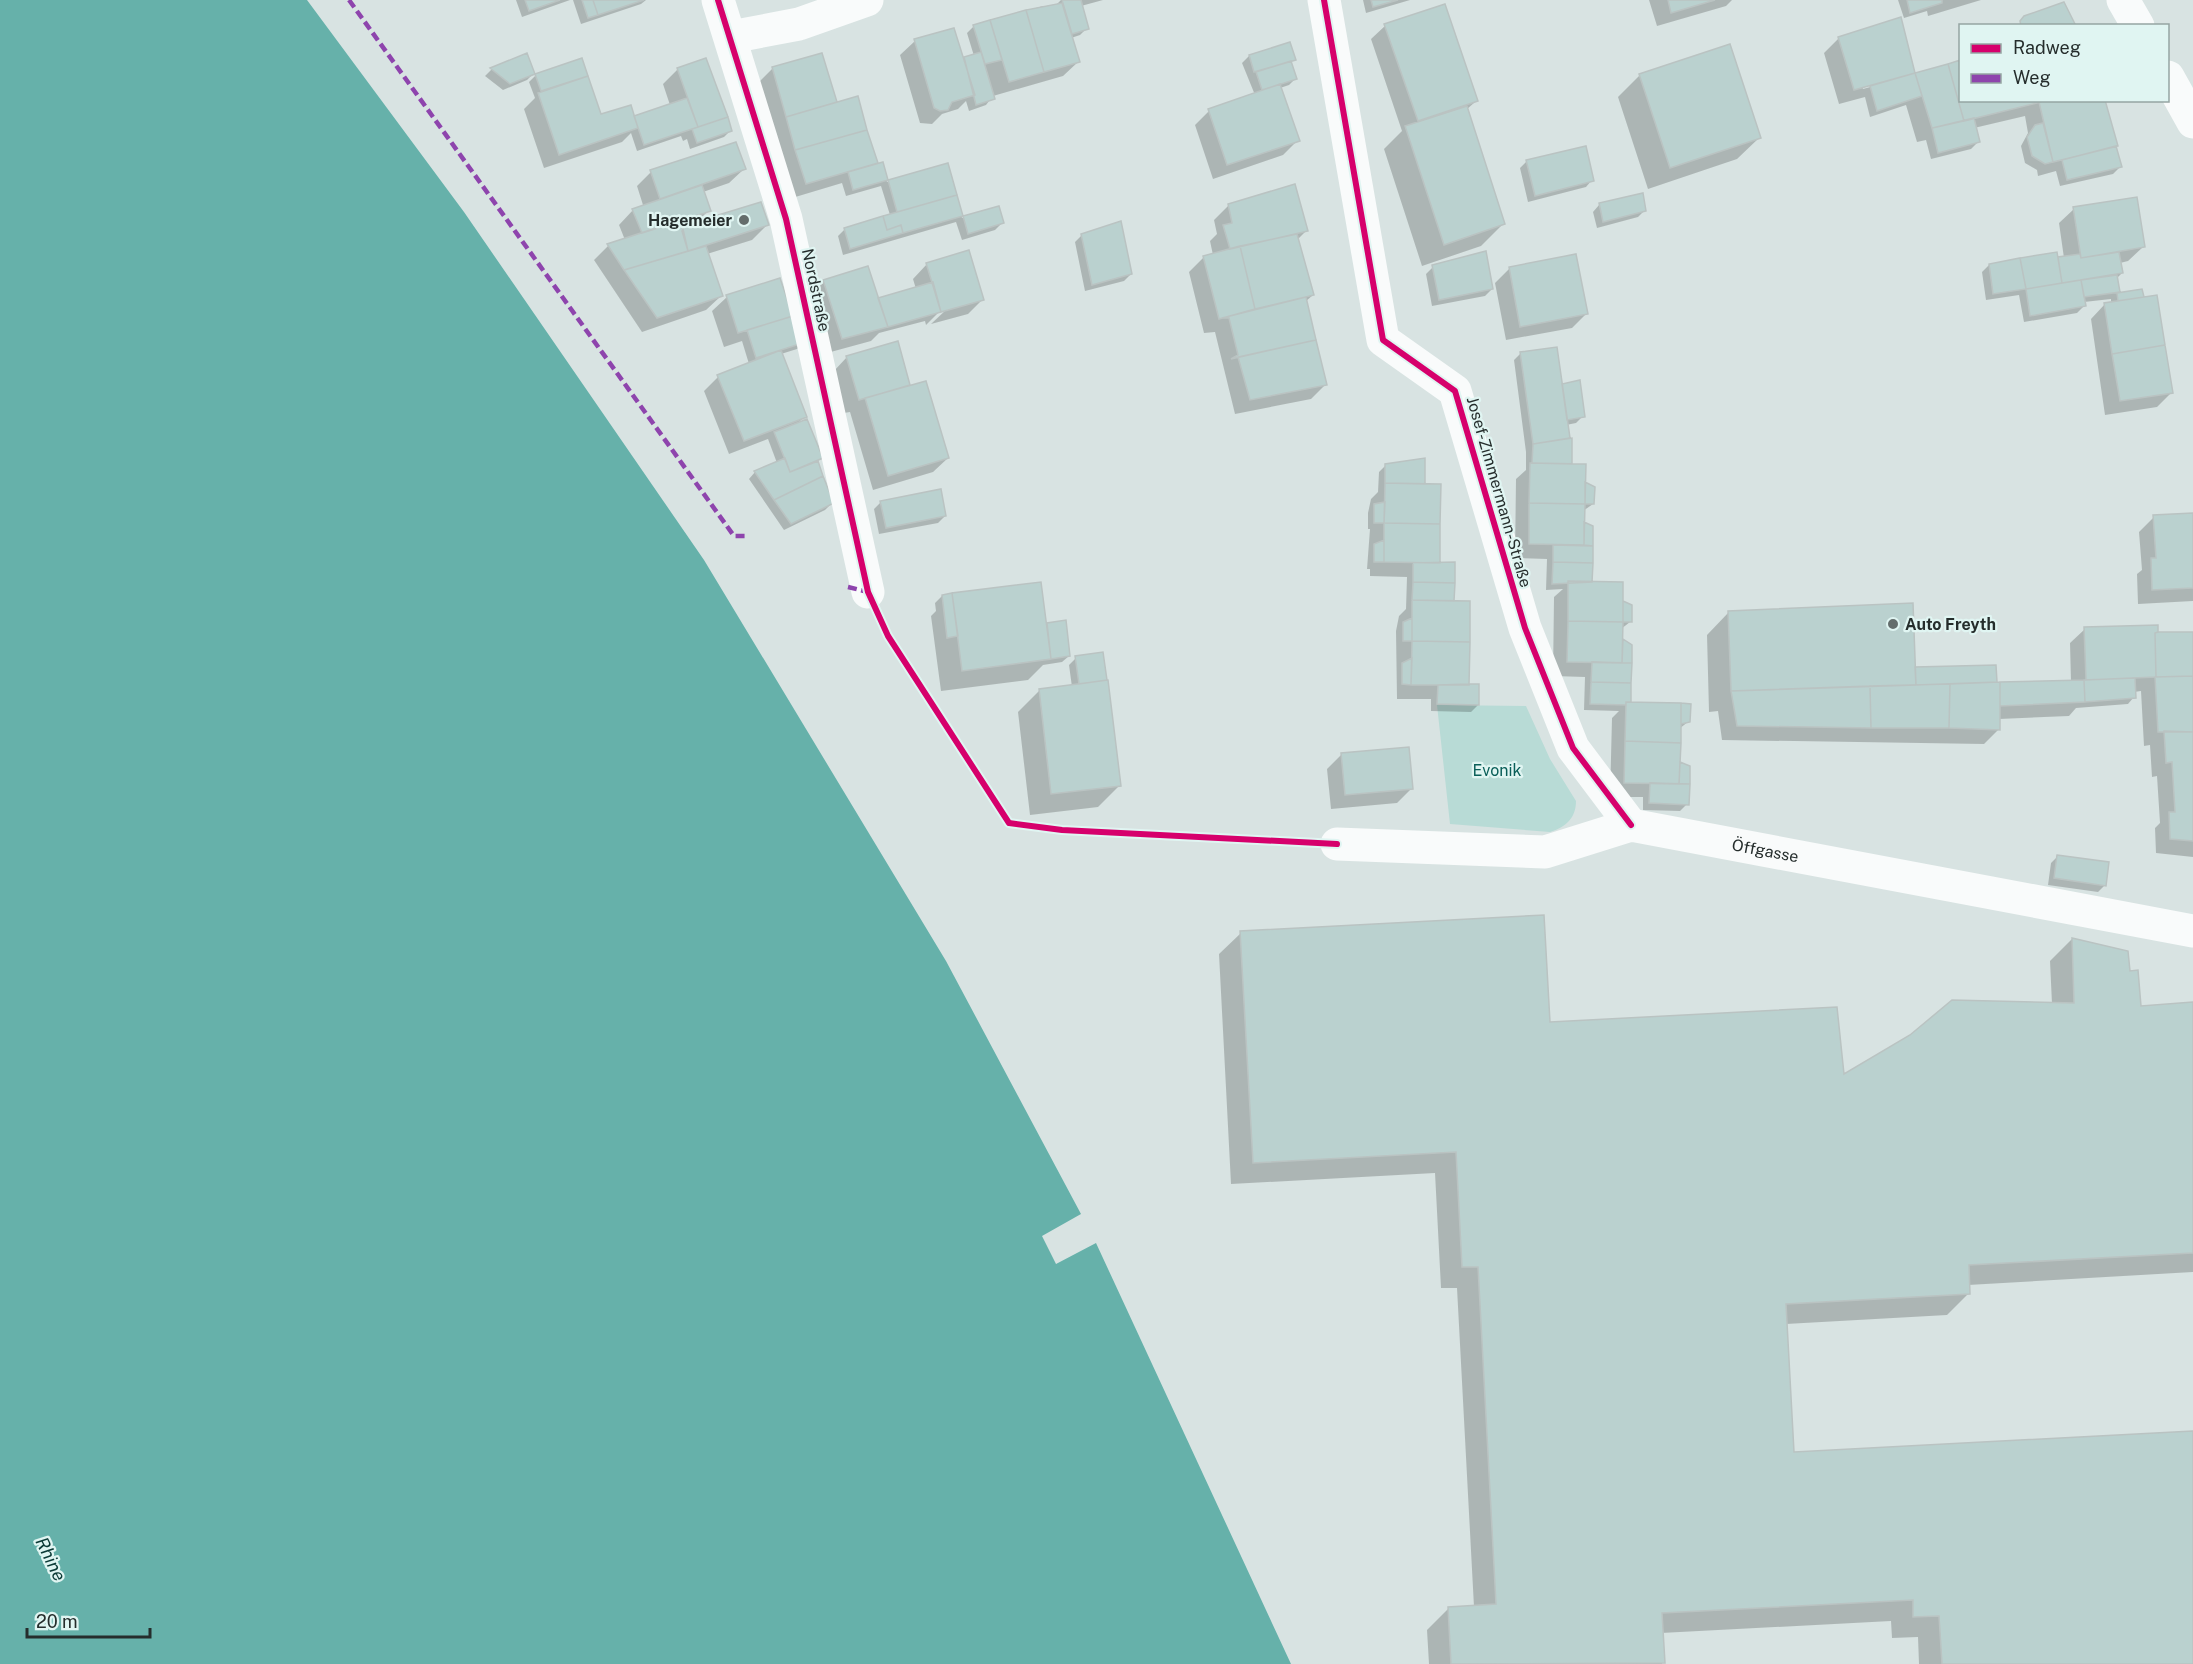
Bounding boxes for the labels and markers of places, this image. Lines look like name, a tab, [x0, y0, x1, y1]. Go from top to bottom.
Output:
place label: Hagemeier	[648, 211, 732, 230]
marker: Hagemeier	[737, 213, 751, 227]
place label: Auto Freyth	[1905, 615, 1996, 634]
marker: Auto Freyth	[1886, 617, 1900, 631]

